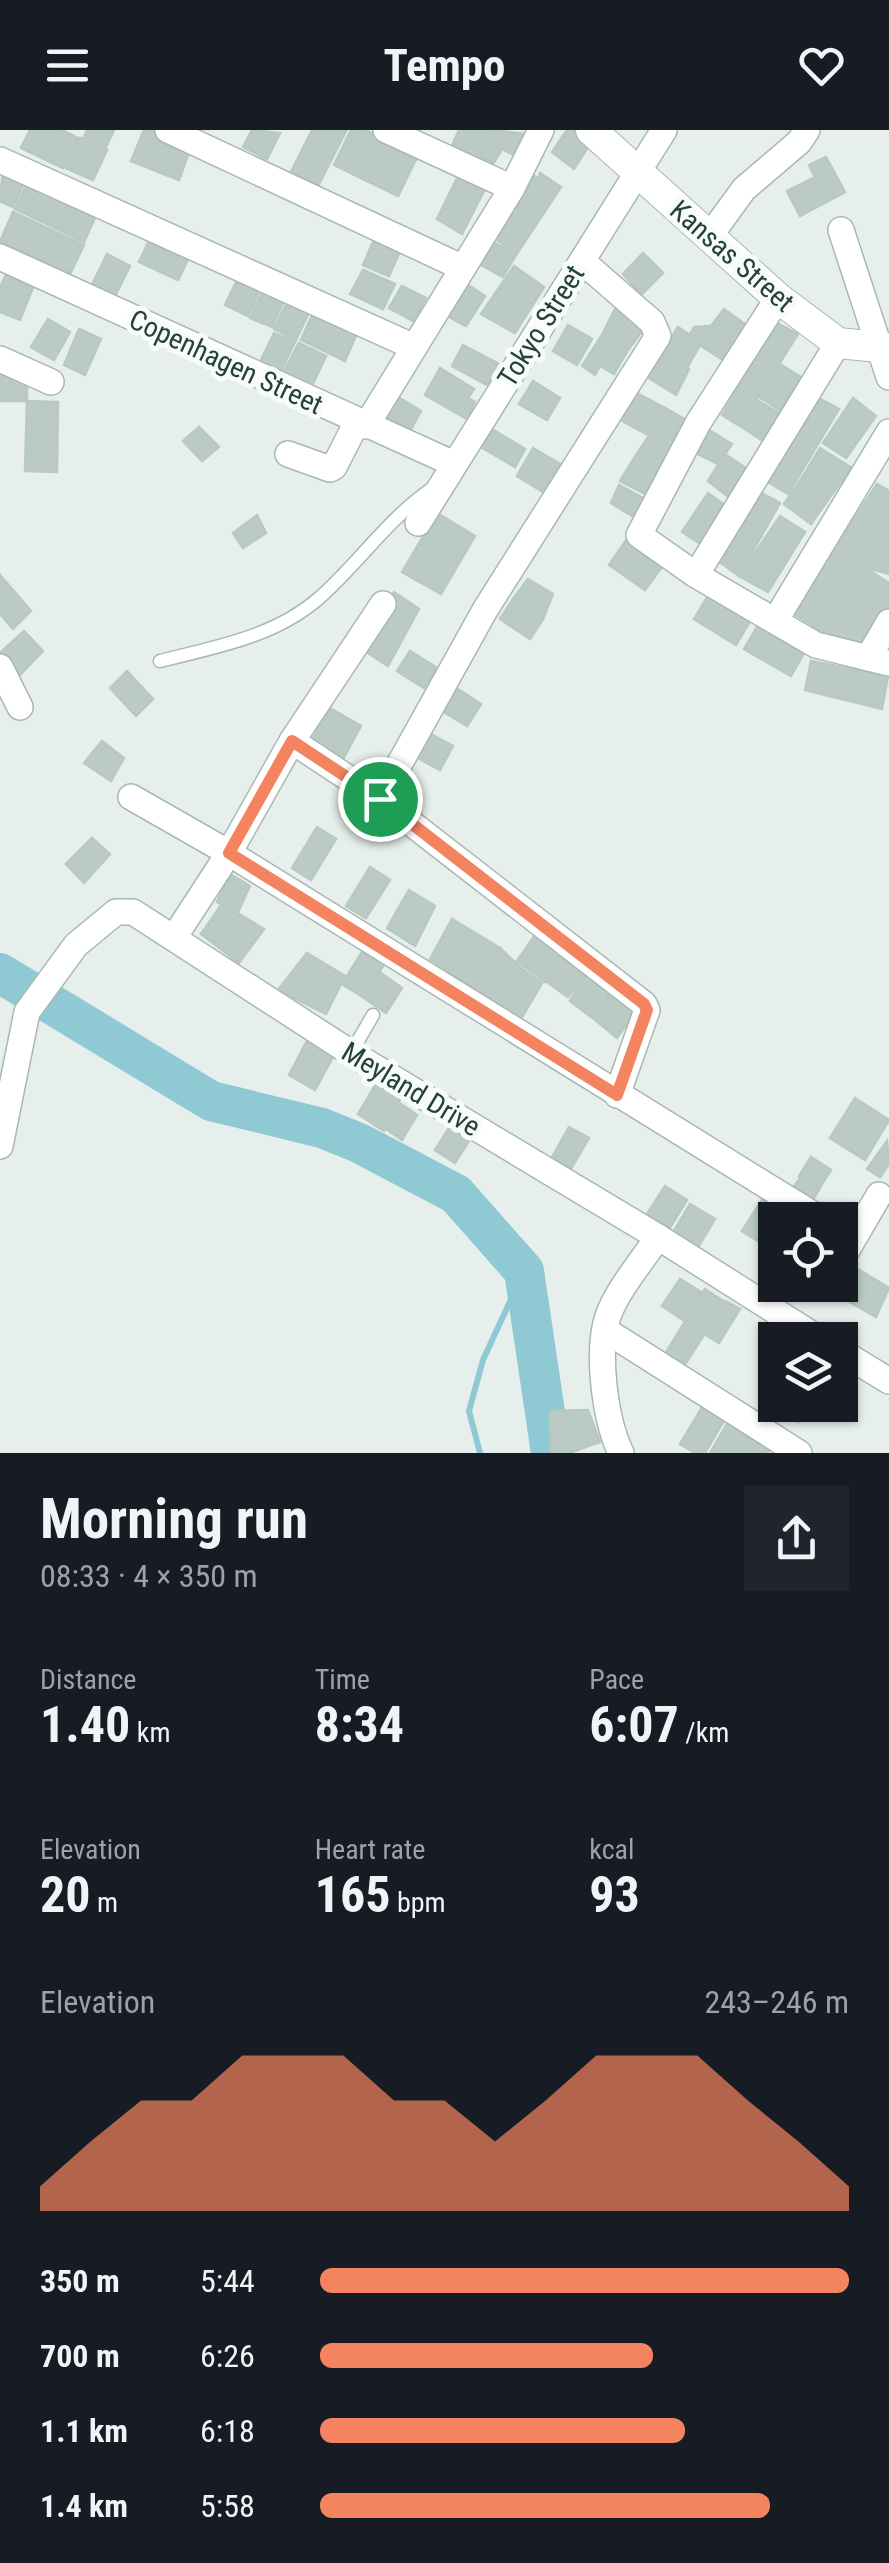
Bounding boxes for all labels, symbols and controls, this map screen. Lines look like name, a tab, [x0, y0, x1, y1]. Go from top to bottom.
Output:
icon: menu	[40, 38, 95, 93]
icon: heart	[794, 38, 849, 93]
text: Tempo	[383, 39, 506, 92]
street label: Kansas Street	[663, 193, 801, 319]
street label: Tokyo Street	[491, 259, 591, 393]
street label: Copenhagen Street	[124, 303, 328, 421]
pin	[338, 757, 423, 842]
icon: arrive	[353, 772, 408, 827]
street label: Meyland Drive	[336, 1035, 486, 1143]
map controls	[758, 1202, 858, 1422]
button: locate	[758, 1202, 858, 1302]
button: layers	[758, 1322, 858, 1422]
button: share	[744, 1486, 849, 1591]
text: Morning run	[40, 1487, 308, 1551]
text: 08:33 · 4 × 350 m	[40, 1557, 258, 1595]
text: Distance	[40, 1663, 137, 1696]
text: Time	[315, 1663, 370, 1696]
text: Pace	[589, 1663, 644, 1696]
text: 1.40	[40, 1696, 130, 1754]
text: 8:34	[315, 1696, 404, 1754]
text: 6:07	[589, 1696, 679, 1754]
text: km	[130, 1716, 170, 1749]
text: /km	[679, 1716, 729, 1749]
text: Elevation	[40, 1833, 141, 1866]
text: Heart rate	[315, 1833, 425, 1866]
text: kcal	[589, 1833, 634, 1866]
text: 20	[40, 1866, 91, 1924]
text: 165	[315, 1866, 390, 1924]
text: 93	[589, 1866, 640, 1924]
text: m	[91, 1886, 118, 1919]
text: bpm	[390, 1886, 446, 1919]
text: Elevation	[40, 1983, 155, 2021]
text: 243–246 m	[704, 1983, 849, 2021]
text: 350 m	[40, 2262, 120, 2300]
text: 5:44	[200, 2262, 255, 2300]
text: 700 m	[40, 2337, 120, 2375]
text: 6:26	[200, 2337, 255, 2375]
text: 1.1 km	[40, 2412, 128, 2450]
text: 6:18	[200, 2412, 255, 2450]
text: 1.4 km	[40, 2487, 128, 2525]
text: 5:58	[200, 2487, 255, 2525]

